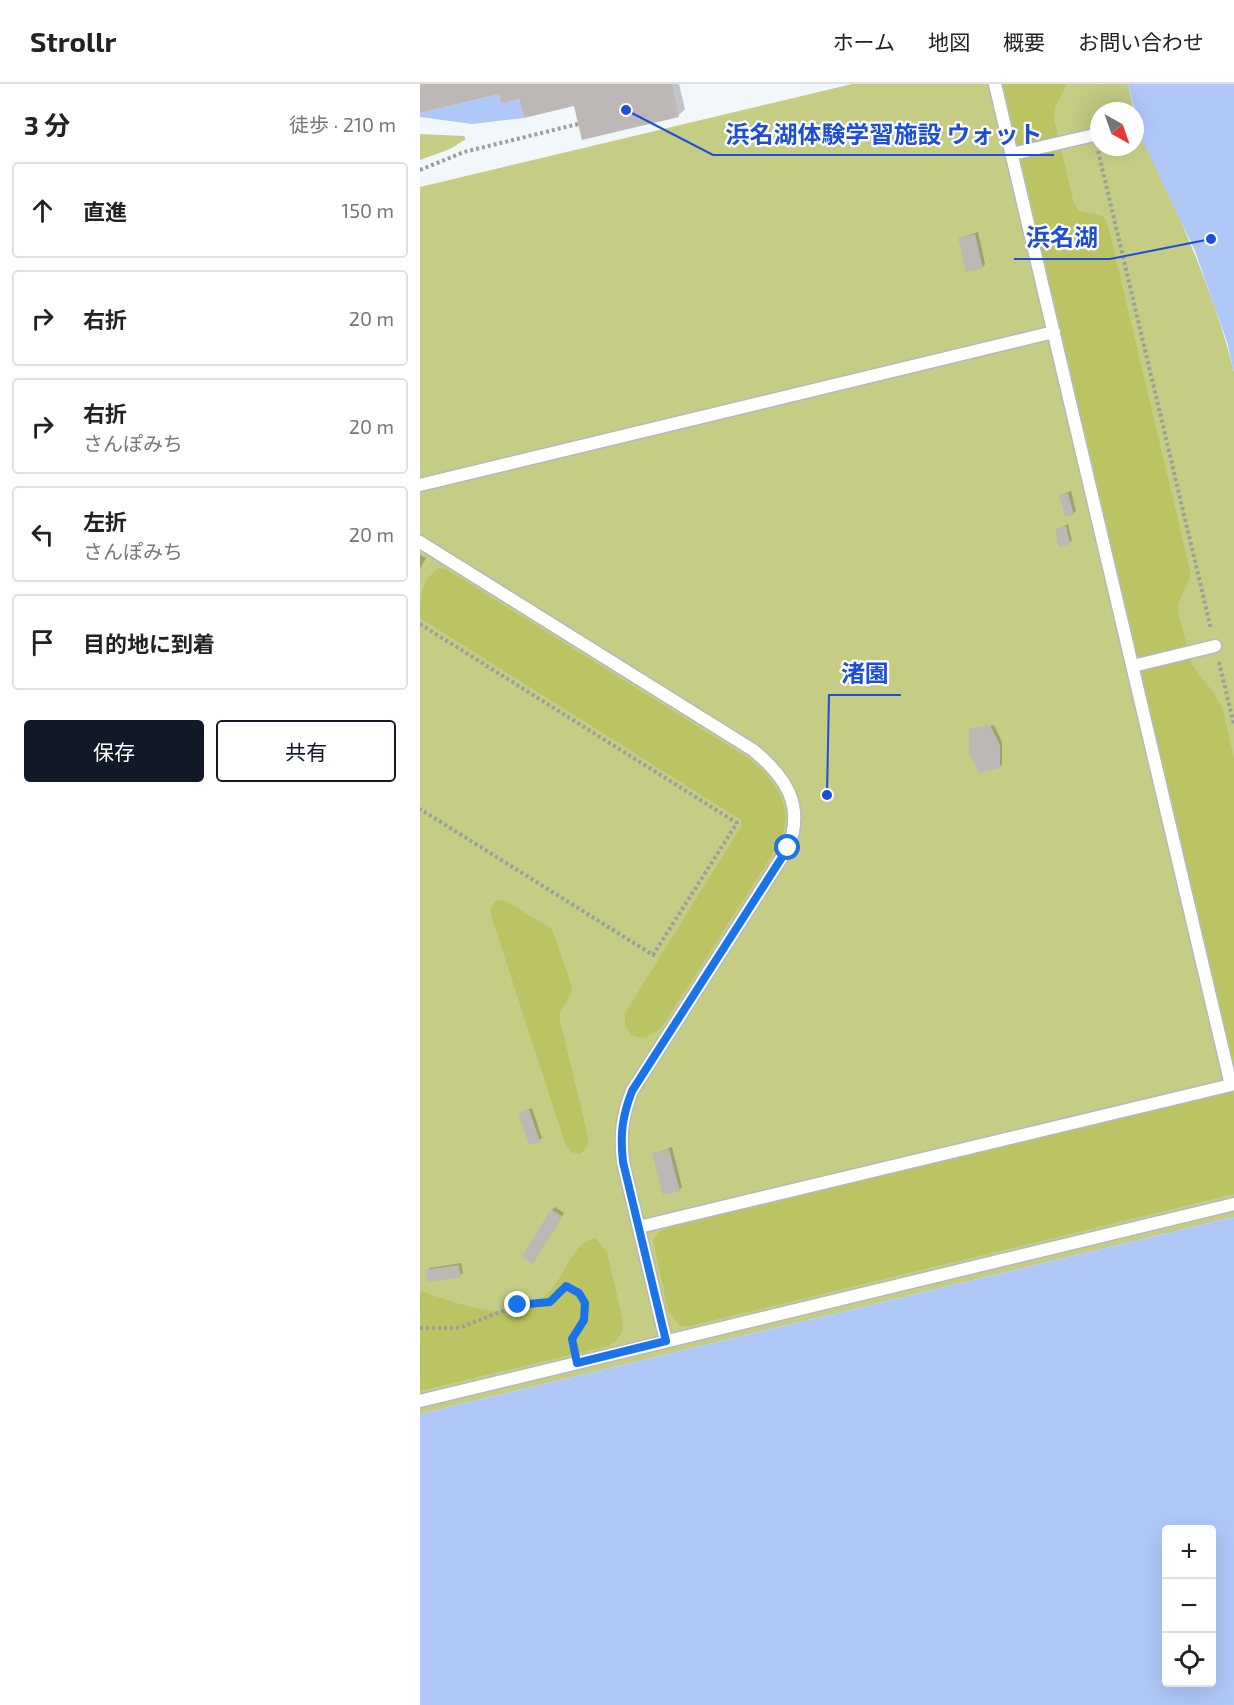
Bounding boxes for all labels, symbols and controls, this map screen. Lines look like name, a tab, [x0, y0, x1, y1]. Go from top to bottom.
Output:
text: Strollr	[30, 24, 116, 58]
text: ホーム	[833, 29, 895, 54]
text: 地図	[928, 29, 970, 54]
text: 概要	[1003, 29, 1045, 54]
text: お問い合わせ	[1078, 29, 1204, 54]
north arrow	[1090, 102, 1144, 156]
text: 3 分	[24, 109, 70, 140]
text: 徒歩 · 210 m	[289, 112, 396, 136]
callout: 浜名湖体験学習施設 ウォット	[713, 113, 1054, 155]
text: 浜名湖体験学習施設 ウォット	[725, 119, 1043, 148]
icon: ahead	[26, 194, 59, 227]
text: 直進	[83, 198, 127, 224]
text: 150 m	[341, 198, 394, 222]
callout: 浜名湖	[1014, 217, 1110, 259]
text: 浜名湖	[1026, 222, 1098, 251]
icon: right	[26, 302, 59, 335]
text: 右折	[83, 306, 127, 332]
text: 20 m	[349, 306, 394, 330]
text: 右折	[83, 400, 127, 426]
icon: right	[26, 410, 59, 443]
text: 20 m	[349, 414, 394, 438]
text: さんぽみち	[83, 431, 183, 455]
text: 左折	[83, 508, 127, 534]
icon: left	[26, 518, 59, 551]
text: 20 m	[349, 522, 394, 546]
text: さんぽみち	[83, 539, 183, 563]
icon: arrive	[26, 626, 59, 659]
text: 目的地に到着	[83, 630, 215, 656]
callout: 渚園	[829, 653, 901, 695]
text: 渚園	[841, 658, 889, 687]
button: 保存	[24, 720, 204, 782]
button: 共有	[216, 720, 396, 782]
route start	[774, 834, 800, 860]
route end	[504, 1291, 530, 1317]
map controls	[1162, 1525, 1216, 1687]
button: +	[1162, 1525, 1216, 1579]
button: −	[1162, 1579, 1216, 1633]
button: locate	[1162, 1633, 1216, 1687]

